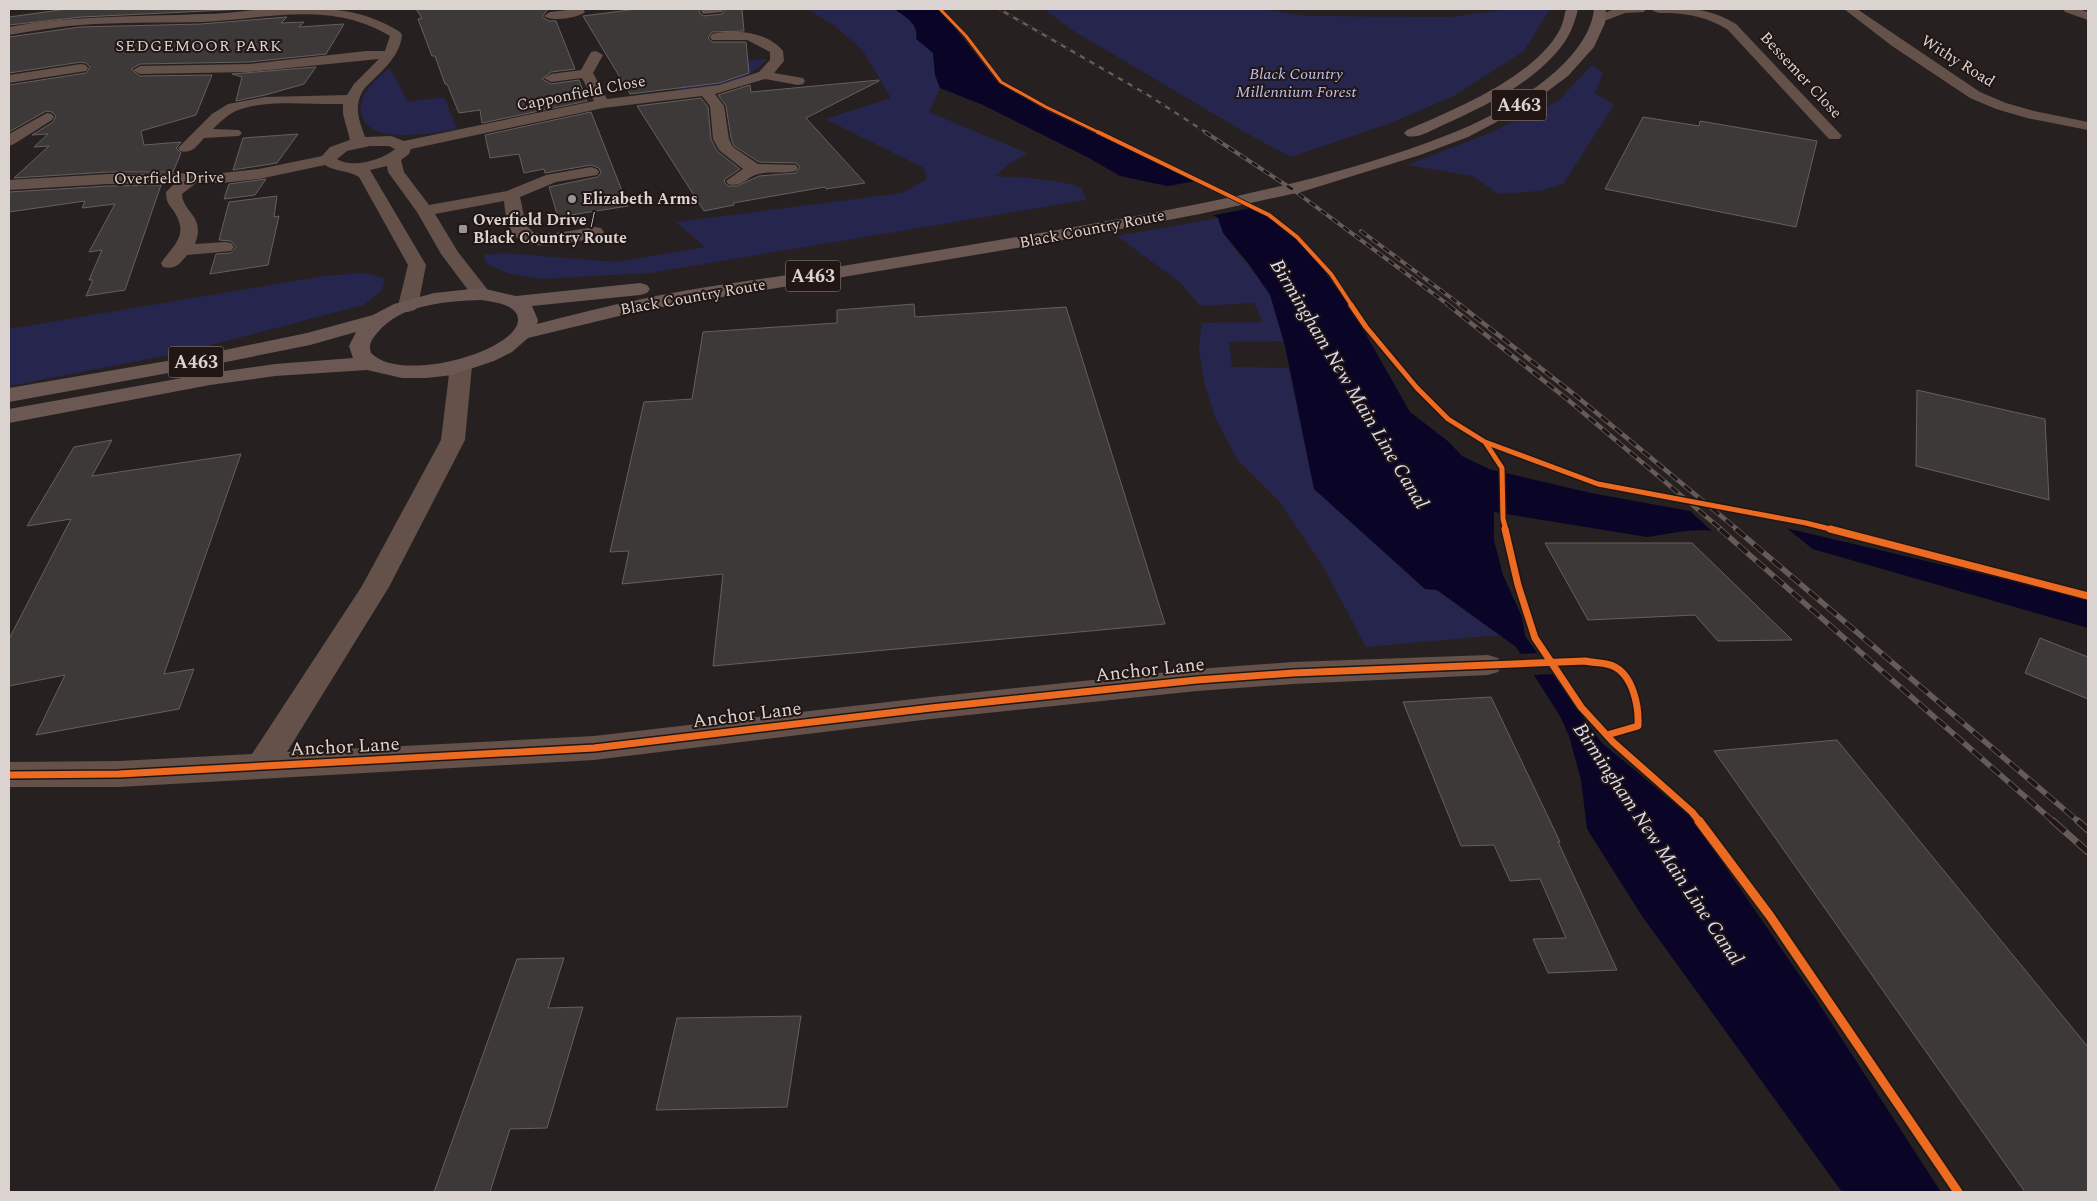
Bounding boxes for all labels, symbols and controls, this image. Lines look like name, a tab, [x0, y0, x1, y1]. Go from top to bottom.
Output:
street label: Bessemer Close	[1754, 26, 1848, 124]
street label: Withy Road	[1916, 29, 2000, 93]
district label: SEDGEMOOR PARK	[115, 34, 283, 58]
park label: Black Country Millennium Forest	[1236, 62, 1357, 104]
street label: Capponfield Close	[514, 69, 648, 117]
road number: A463	[1492, 90, 1546, 120]
street label: Overfield Drive	[114, 165, 224, 191]
place label: Elizabeth Arms	[582, 187, 698, 211]
marker: Elizabeth Arms	[566, 193, 578, 205]
street label: Black Country Route	[1017, 203, 1167, 255]
place label: Overfield Drive / Black Country Route	[473, 208, 627, 250]
marker: Overfield Drive / Black Country Route	[457, 223, 469, 235]
water label: Birmingham New Main Line Canal	[1262, 253, 1436, 515]
road number: A463	[786, 260, 840, 292]
street label: Black Country Route	[618, 272, 768, 322]
road number: A463	[168, 347, 224, 378]
street label: Anchor Lane	[1094, 650, 1206, 690]
street label: Anchor Lane	[691, 694, 803, 736]
water label: Birmingham New Main Line Canal	[1565, 716, 1751, 972]
street label: Anchor Lane	[290, 730, 400, 764]

